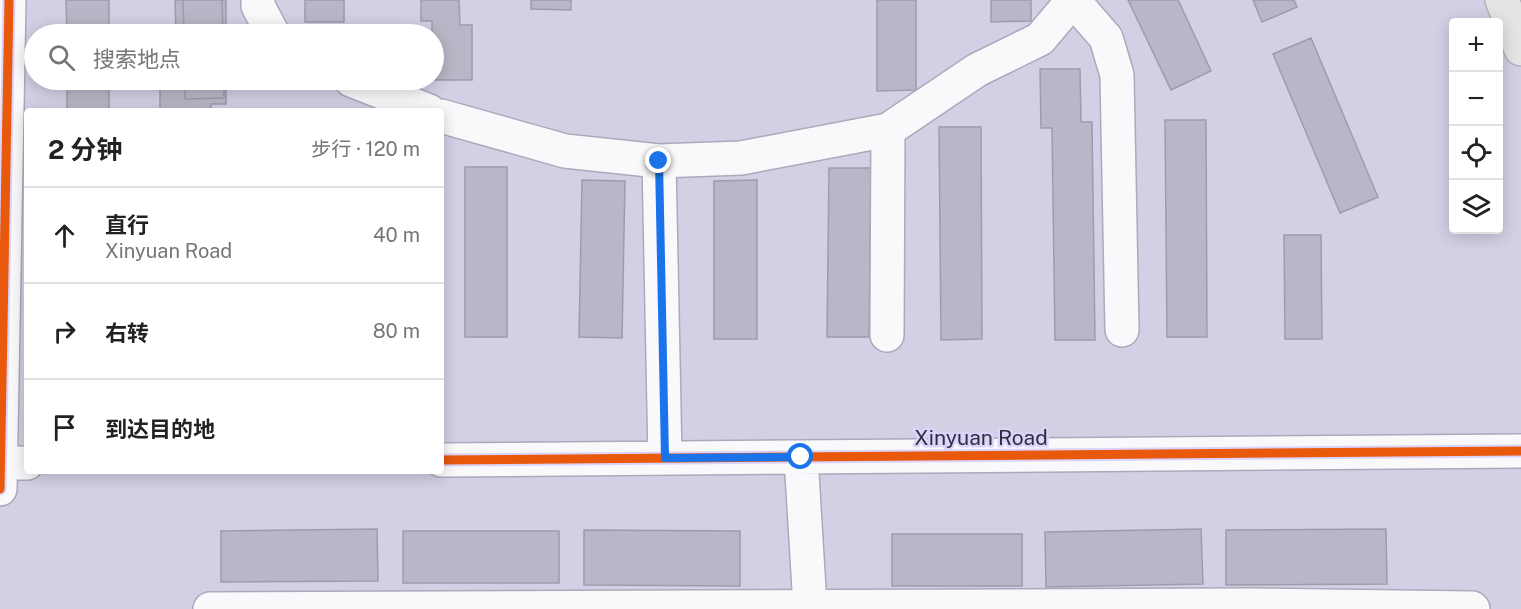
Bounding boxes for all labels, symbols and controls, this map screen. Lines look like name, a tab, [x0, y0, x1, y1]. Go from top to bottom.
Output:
map controls	[1449, 18, 1503, 234]
button: +	[1449, 18, 1503, 72]
search box	[24, 24, 444, 90]
icon: search	[45, 41, 78, 74]
text: 搜索地点	[93, 46, 181, 72]
button: −	[1449, 72, 1503, 126]
button: locate	[1449, 126, 1503, 180]
text: 2 分钟	[48, 134, 122, 165]
text: 步行 · 120 m	[311, 137, 420, 161]
route end	[645, 147, 671, 173]
button: layers	[1449, 180, 1503, 234]
text: 直行	[105, 212, 149, 238]
icon: ahead	[48, 219, 81, 252]
text: 40 m	[373, 223, 420, 247]
text: Xinyuan Road	[105, 239, 232, 263]
icon: right	[48, 315, 81, 348]
text: 80 m	[373, 319, 420, 343]
text: 右转	[105, 320, 149, 346]
icon: arrive	[48, 411, 81, 444]
text: 到达目的地	[105, 416, 215, 442]
street label: Xinyuan Road	[914, 425, 1048, 450]
route start	[787, 443, 813, 469]

